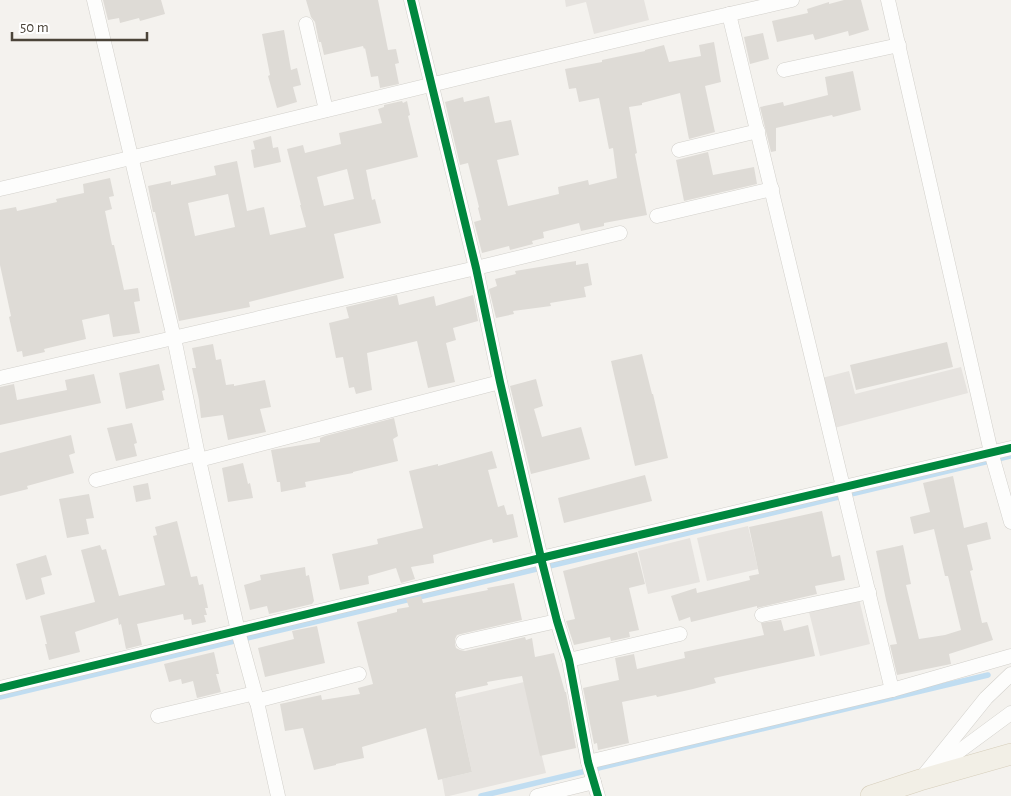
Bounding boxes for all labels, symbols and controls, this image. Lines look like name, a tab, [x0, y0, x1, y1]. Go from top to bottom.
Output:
scale bar	[12, 10, 148, 42]
text: 50 m	[20, 20, 49, 35]

